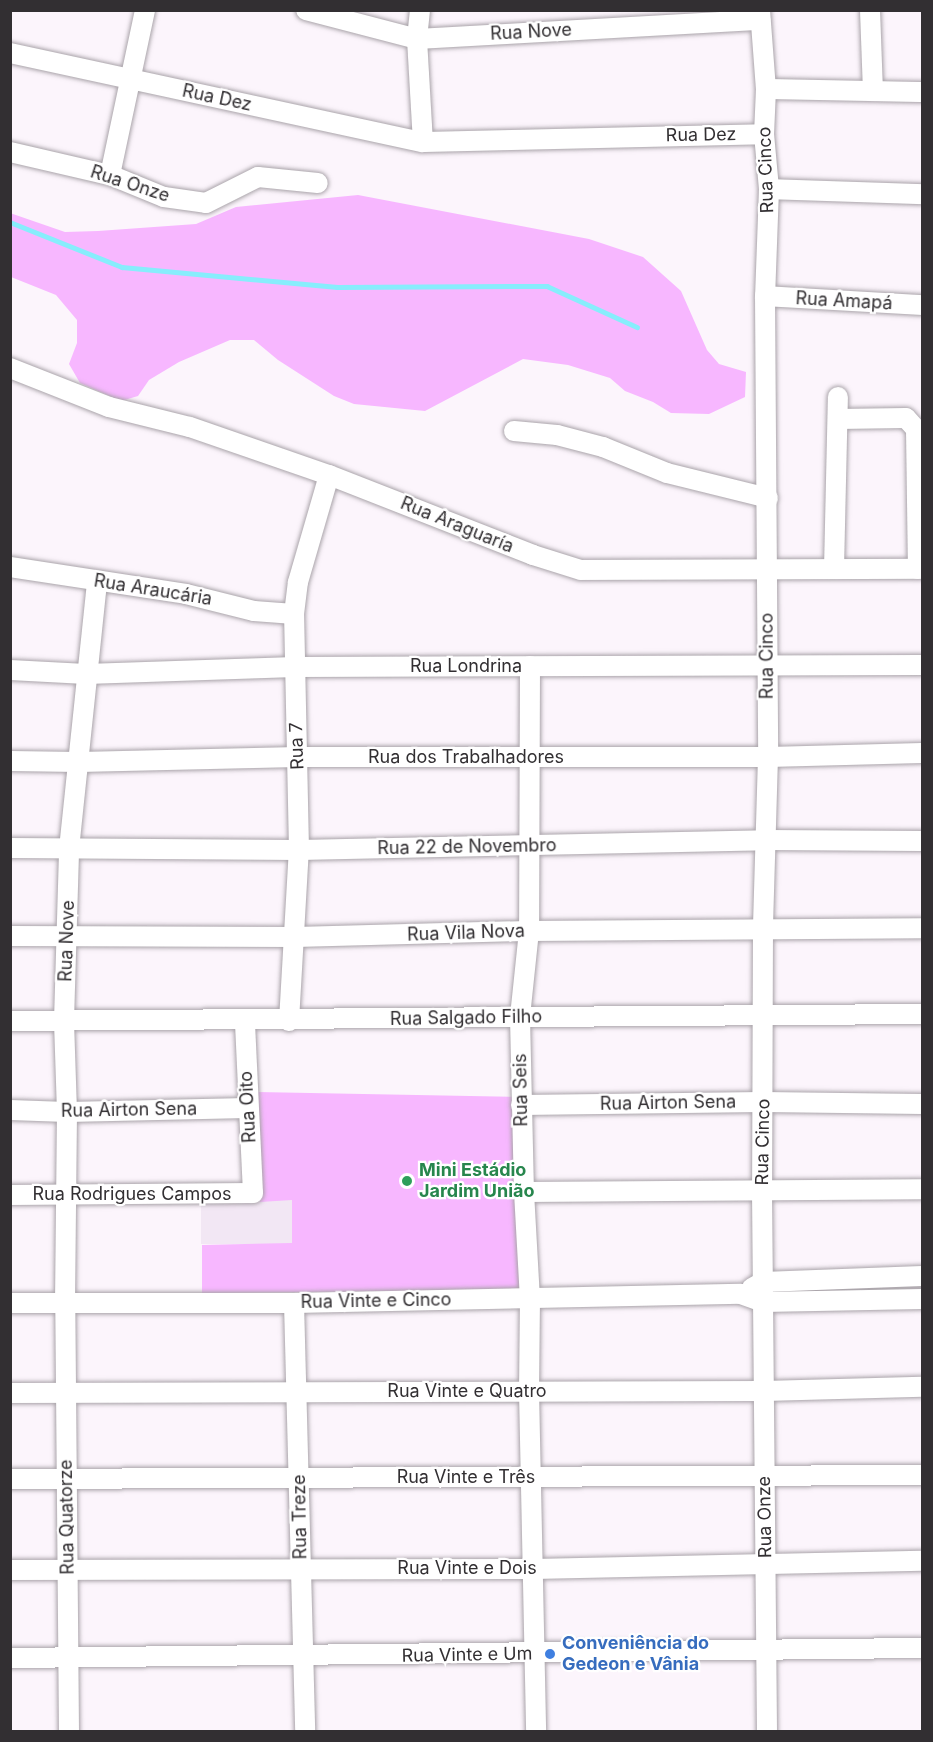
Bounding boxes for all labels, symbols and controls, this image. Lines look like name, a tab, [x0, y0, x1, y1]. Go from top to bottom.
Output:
street label: Rua Nove	[490, 19, 572, 45]
street label: Rua Dez	[180, 80, 254, 116]
street label: Rua Dez	[666, 124, 736, 146]
street label: Rua Cinco	[754, 126, 778, 214]
street label: Rua Onze	[88, 161, 172, 207]
street label: Rua Amapá	[795, 288, 893, 314]
street label: Rua Araguaría	[397, 493, 517, 557]
street label: Rua Araucária	[92, 570, 214, 610]
street label: Rua Cinco	[756, 613, 778, 699]
street label: Rua Londrina	[410, 655, 522, 677]
street label: Rua 7	[285, 722, 309, 770]
street label: Rua dos Trabalhadores	[368, 746, 564, 768]
street label: Rua 22 de Novembro	[377, 835, 557, 859]
street label: Rua Nove	[55, 900, 79, 982]
street label: Rua Vila Nova	[407, 920, 525, 946]
street label: Rua Salgado Filho	[390, 1006, 542, 1030]
street label: Rua Seis	[510, 1053, 532, 1127]
street label: Rua Oito	[235, 1070, 261, 1144]
street label: Rua Airton Sena	[600, 1091, 736, 1115]
street label: Rua Airton Sena	[61, 1098, 197, 1122]
street label: Rua Cinco	[751, 1099, 775, 1185]
place label: Mini Estádio Jardim União	[419, 1160, 535, 1202]
marker: Mini Estádio Jardim União	[400, 1174, 414, 1188]
street label: Rua Rodrigues Campos	[32, 1183, 232, 1205]
street label: Rua Vinte e Cinco	[300, 1289, 452, 1313]
street label: Rua Vinte e Quatro	[387, 1380, 547, 1402]
street label: Rua Quatorze	[55, 1459, 79, 1575]
street label: Rua Vinte e Três	[397, 1466, 535, 1488]
street label: Rua Treze	[288, 1474, 312, 1560]
street label: Rua Onze	[753, 1476, 777, 1558]
street label: Rua Vinte e Dois	[397, 1557, 537, 1579]
place label: Conveniência do Gedeon e Vânia	[562, 1633, 709, 1676]
street label: Rua Vinte e Um	[401, 1643, 533, 1667]
marker: Conveniência do Gedeon e Vânia	[543, 1647, 557, 1661]

